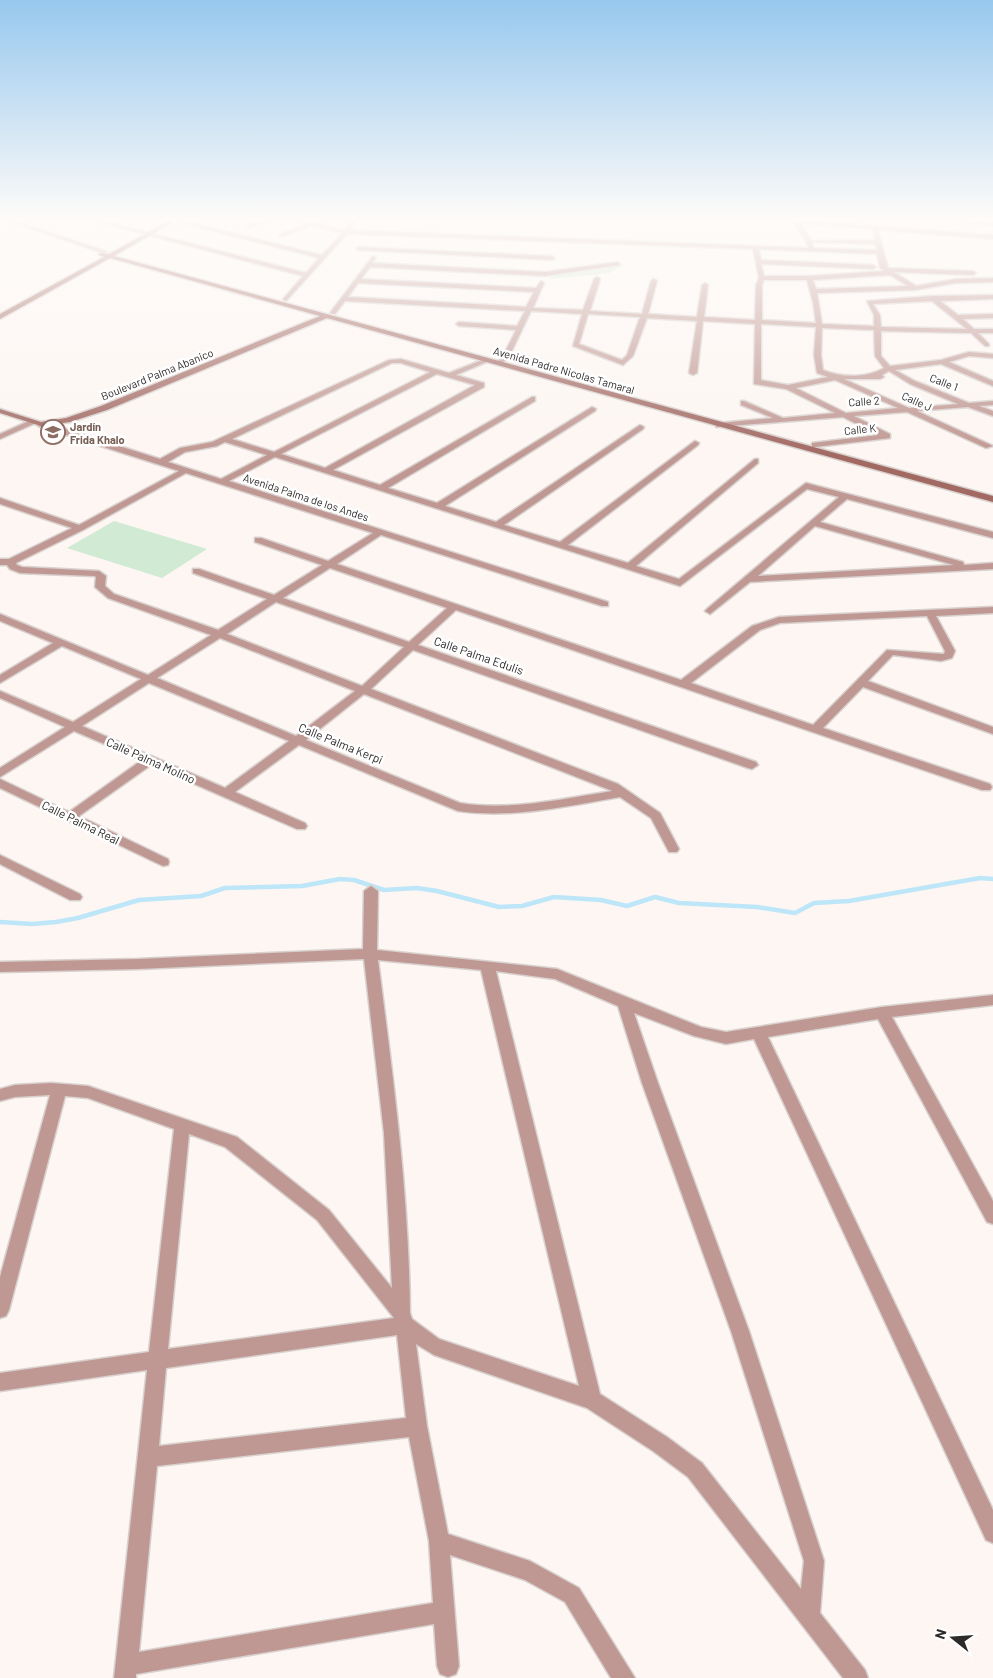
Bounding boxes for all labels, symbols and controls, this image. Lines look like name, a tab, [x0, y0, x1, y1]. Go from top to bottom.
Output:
street label: Avenida Padre Nicolas Tamaral	[492, 344, 636, 396]
street label: Boulevard Palma Abanico	[99, 345, 215, 403]
street label: Calle 1	[928, 371, 960, 393]
street label: Calle J	[900, 389, 934, 413]
street label: Calle 2	[848, 393, 880, 409]
school or university icon: Jardín Frida Khalo	[40, 419, 66, 445]
place label: Jardín Frida Khalo	[70, 420, 125, 446]
street label: Calle K	[843, 421, 877, 437]
street label: Avenida Palma de los Andes	[242, 471, 370, 523]
street label: Calle Palma Edulis	[432, 633, 526, 677]
street label: Calle Palma Kerpi	[297, 720, 385, 766]
street label: Calle Palma Molino	[104, 734, 198, 786]
street label: Calle Palma Real	[40, 797, 122, 847]
north arrow	[928, 1613, 978, 1663]
text: N	[931, 1627, 950, 1641]

